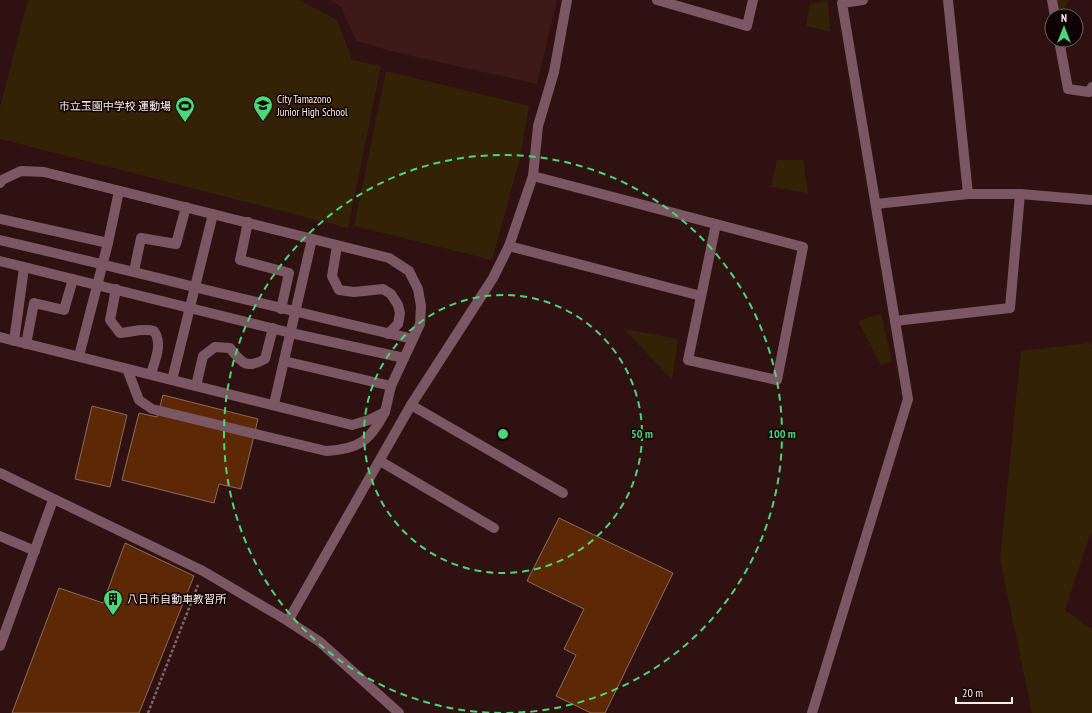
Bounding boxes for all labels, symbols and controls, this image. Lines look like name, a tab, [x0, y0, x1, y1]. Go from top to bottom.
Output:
north arrow	[1044, 8, 1084, 48]
text: N	[1061, 11, 1067, 25]
place label: City Tamazono Junior High School	[276, 92, 348, 119]
school or university icon: City Tamazono Junior High School	[252, 94, 274, 122]
sports icon: 市立玉園中学校 運動場	[174, 95, 196, 123]
place label: 市立玉園中学校 運動場	[59, 99, 171, 113]
text: 50 m	[631, 426, 653, 441]
text: 100 m	[768, 426, 796, 441]
centre of rings	[496, 427, 510, 441]
building icon: 八日市自動車教習所	[102, 588, 124, 616]
place label: 八日市自動車教習所	[127, 592, 227, 606]
scale bar	[956, 679, 1012, 705]
text: 20 m	[962, 685, 983, 700]

